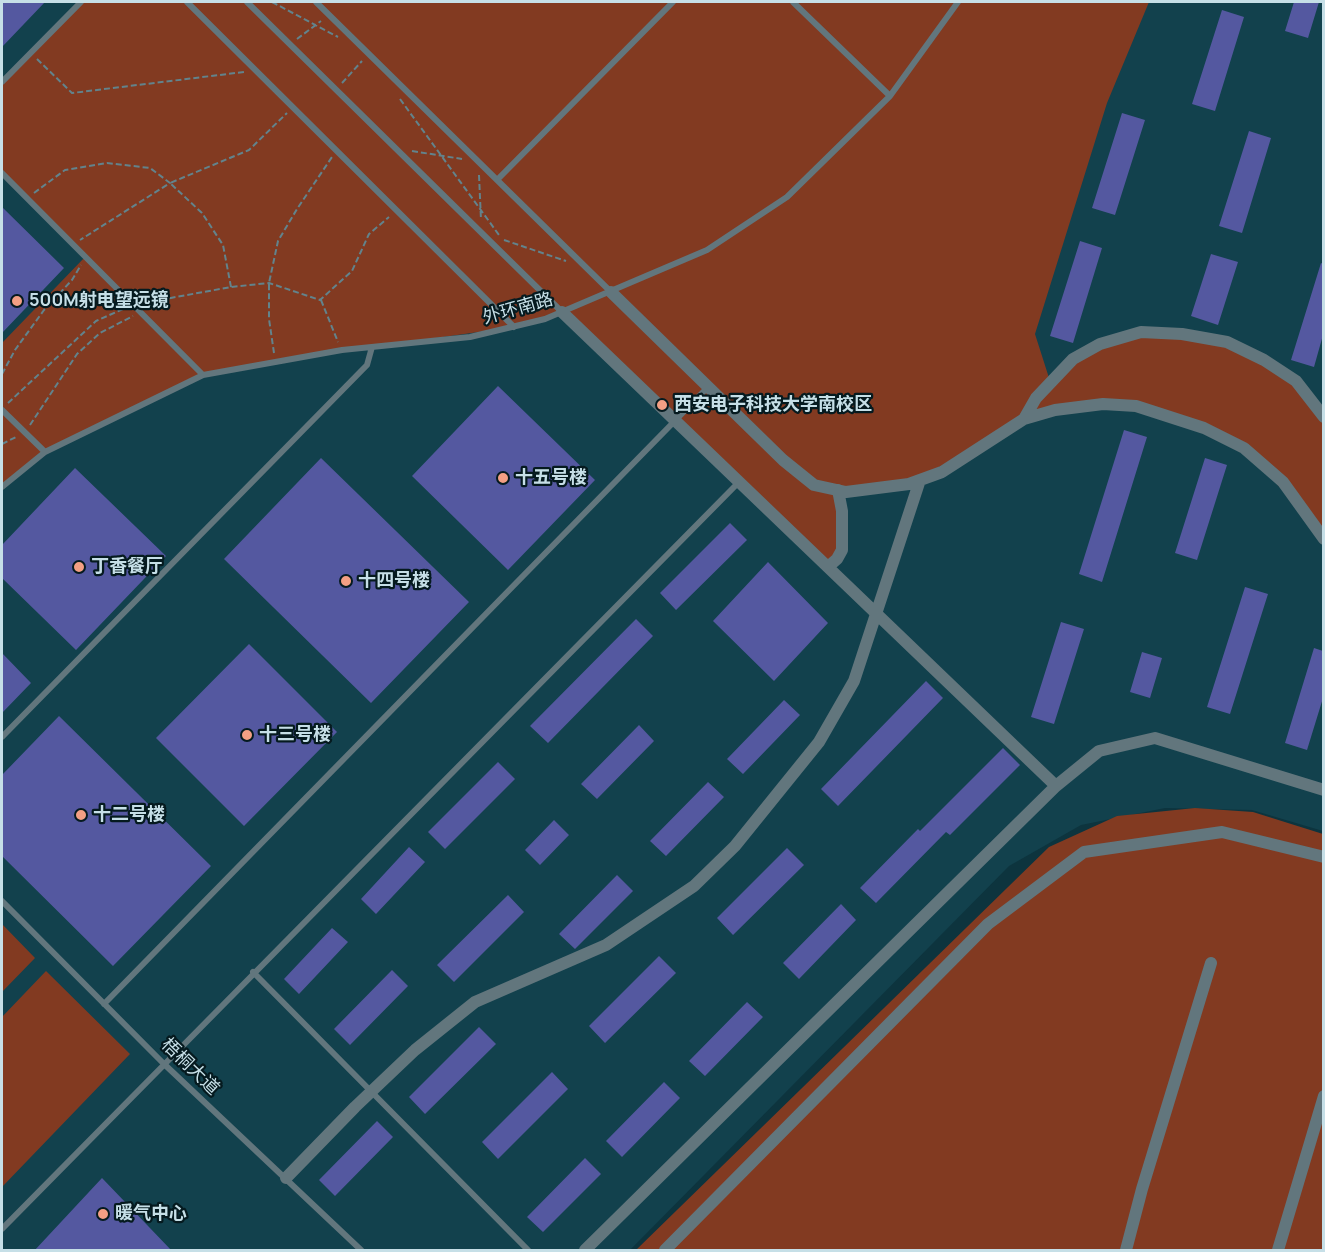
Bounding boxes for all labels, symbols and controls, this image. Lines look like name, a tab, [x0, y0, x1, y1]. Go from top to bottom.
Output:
street label: 外环南路	[480, 289, 556, 329]
place label: 500M射电望远镜	[29, 290, 169, 312]
marker: 500M射电望远镜	[10, 294, 24, 308]
place label: 西安电子科技大学南校区	[674, 394, 872, 416]
marker: 西安电子科技大学南校区	[655, 398, 669, 412]
place label: 十五号楼	[515, 467, 587, 489]
marker: 十五号楼	[496, 471, 510, 485]
place label: 丁香餐厅	[91, 556, 163, 578]
marker: 丁香餐厅	[72, 560, 86, 574]
place label: 十四号楼	[358, 570, 430, 592]
marker: 十四号楼	[339, 574, 353, 588]
place label: 十三号楼	[259, 724, 331, 746]
marker: 十三号楼	[240, 728, 254, 742]
place label: 十二号楼	[93, 804, 165, 826]
marker: 十二号楼	[74, 808, 88, 822]
street label: 梧桐大道	[157, 1034, 223, 1100]
place label: 暖气中心	[115, 1203, 187, 1225]
marker: 暖气中心	[96, 1207, 110, 1221]

